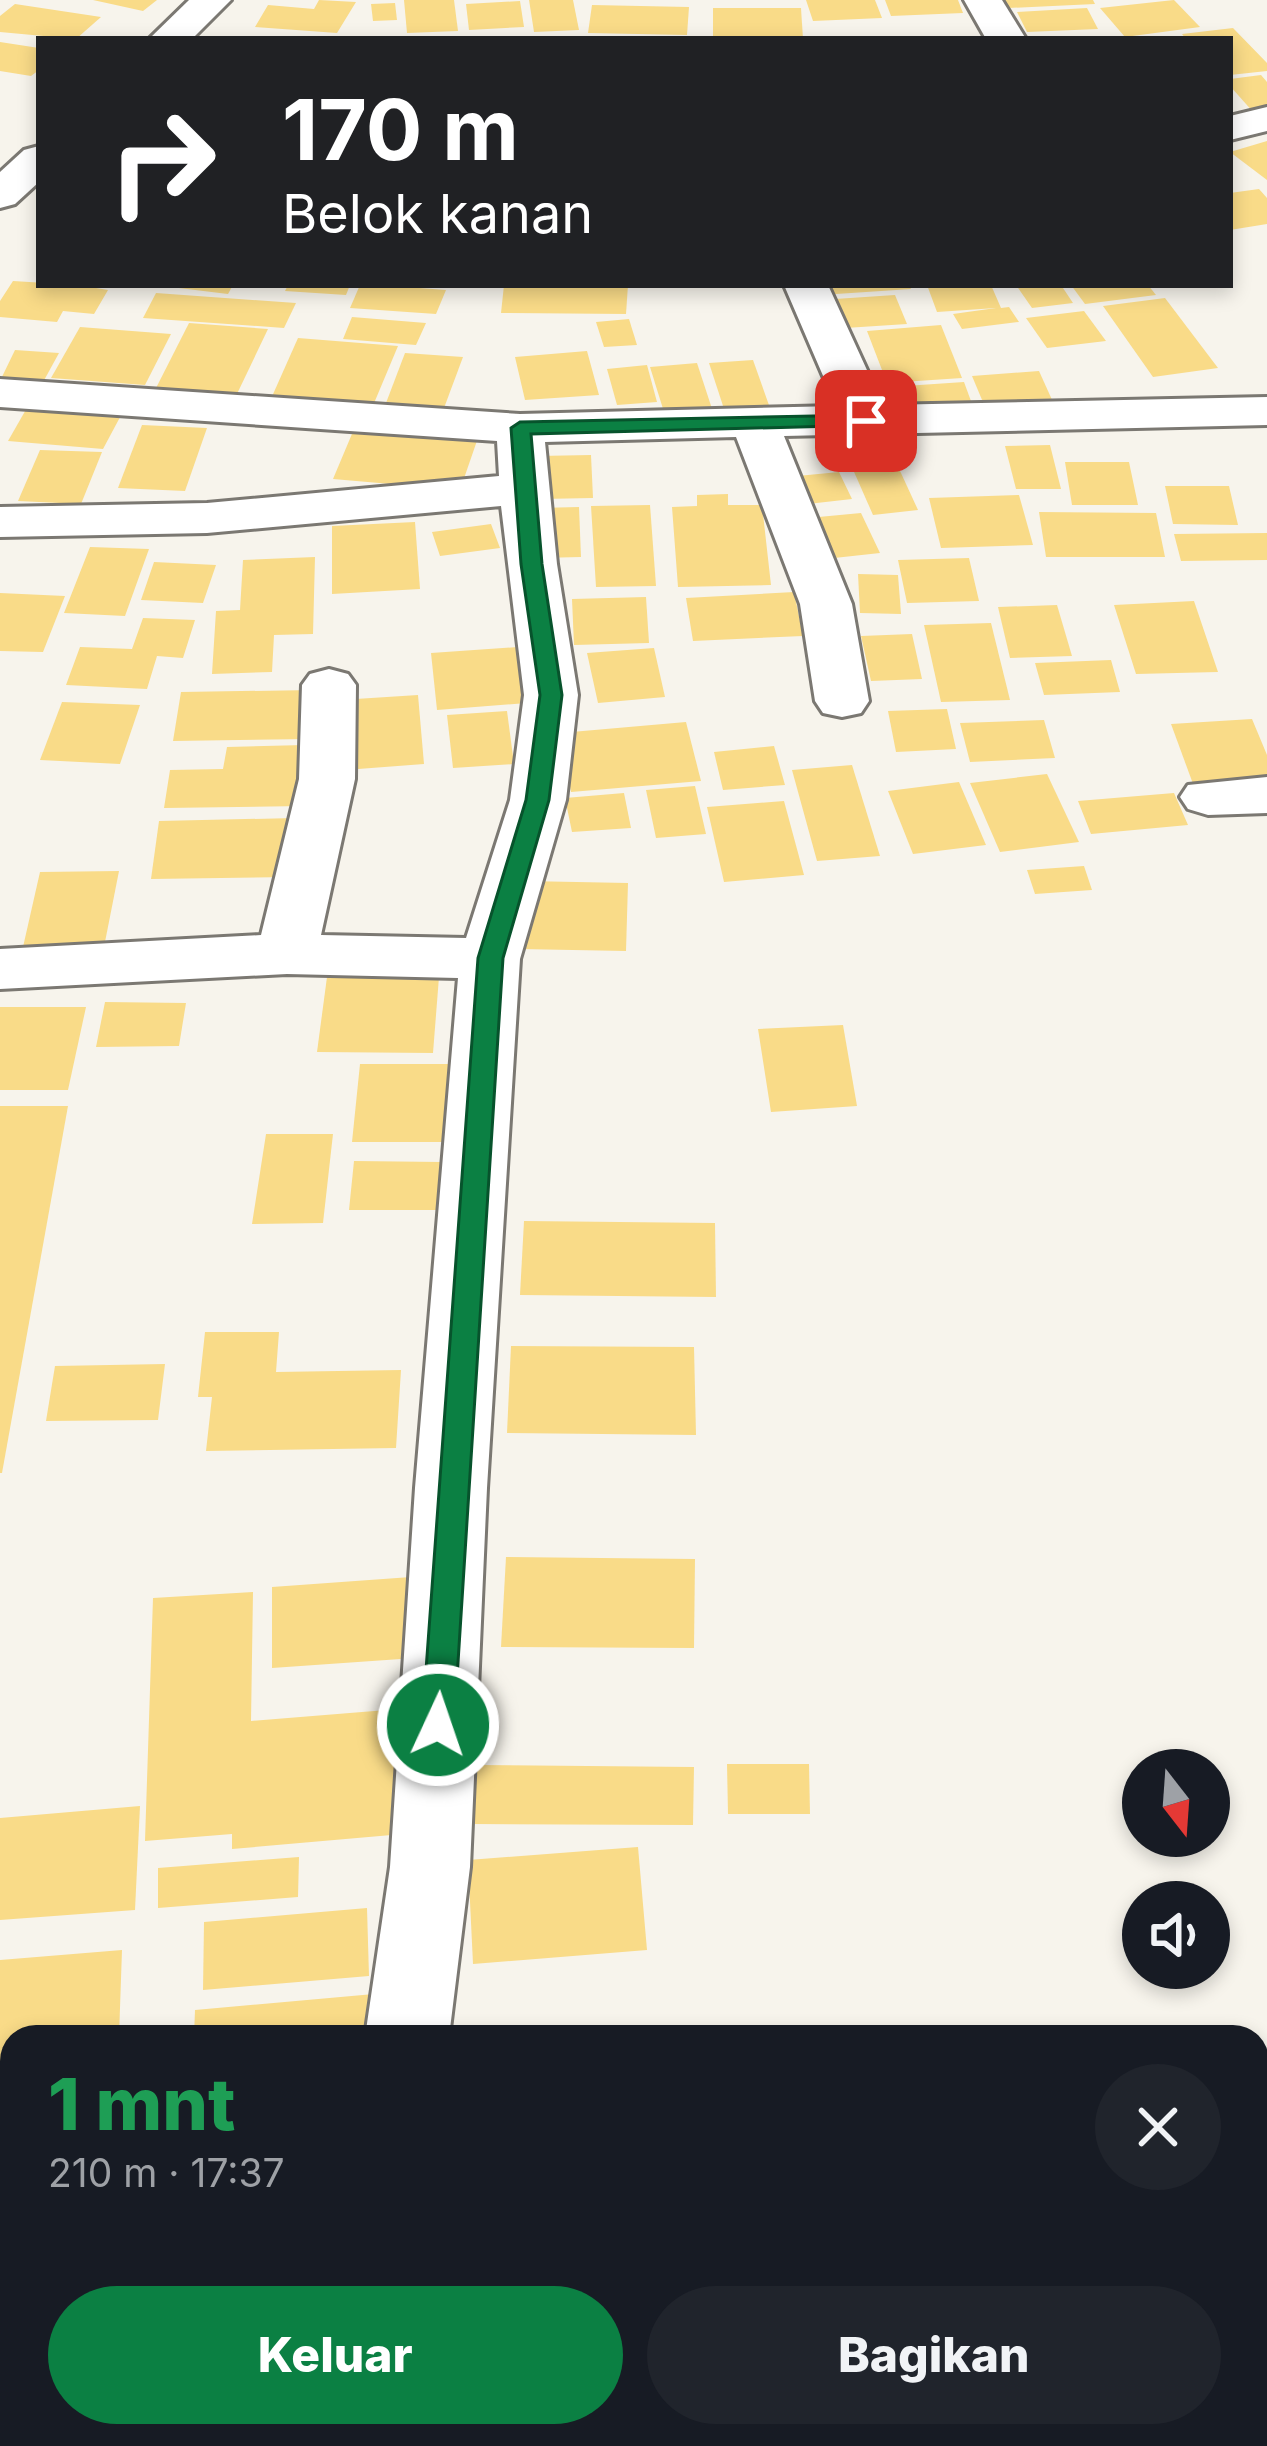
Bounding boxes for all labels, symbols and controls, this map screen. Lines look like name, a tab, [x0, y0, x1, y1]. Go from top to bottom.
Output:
text: 170 m	[282, 79, 519, 180]
icon: right	[84, 84, 240, 240]
text: Belok kanan	[282, 181, 593, 246]
pin	[815, 370, 917, 472]
icon: arrive	[833, 388, 899, 454]
position arrow	[375, 1662, 501, 1788]
north arrow	[1122, 1749, 1230, 1857]
map controls	[1122, 1749, 1230, 1989]
button: sound	[1122, 1881, 1230, 1989]
text: 1 mnt	[48, 2060, 236, 2147]
button: close	[1095, 2064, 1221, 2190]
text: 210 m · 17:37	[48, 2149, 285, 2196]
button: Keluar	[48, 2286, 623, 2424]
button: Bagikan	[647, 2286, 1221, 2424]

